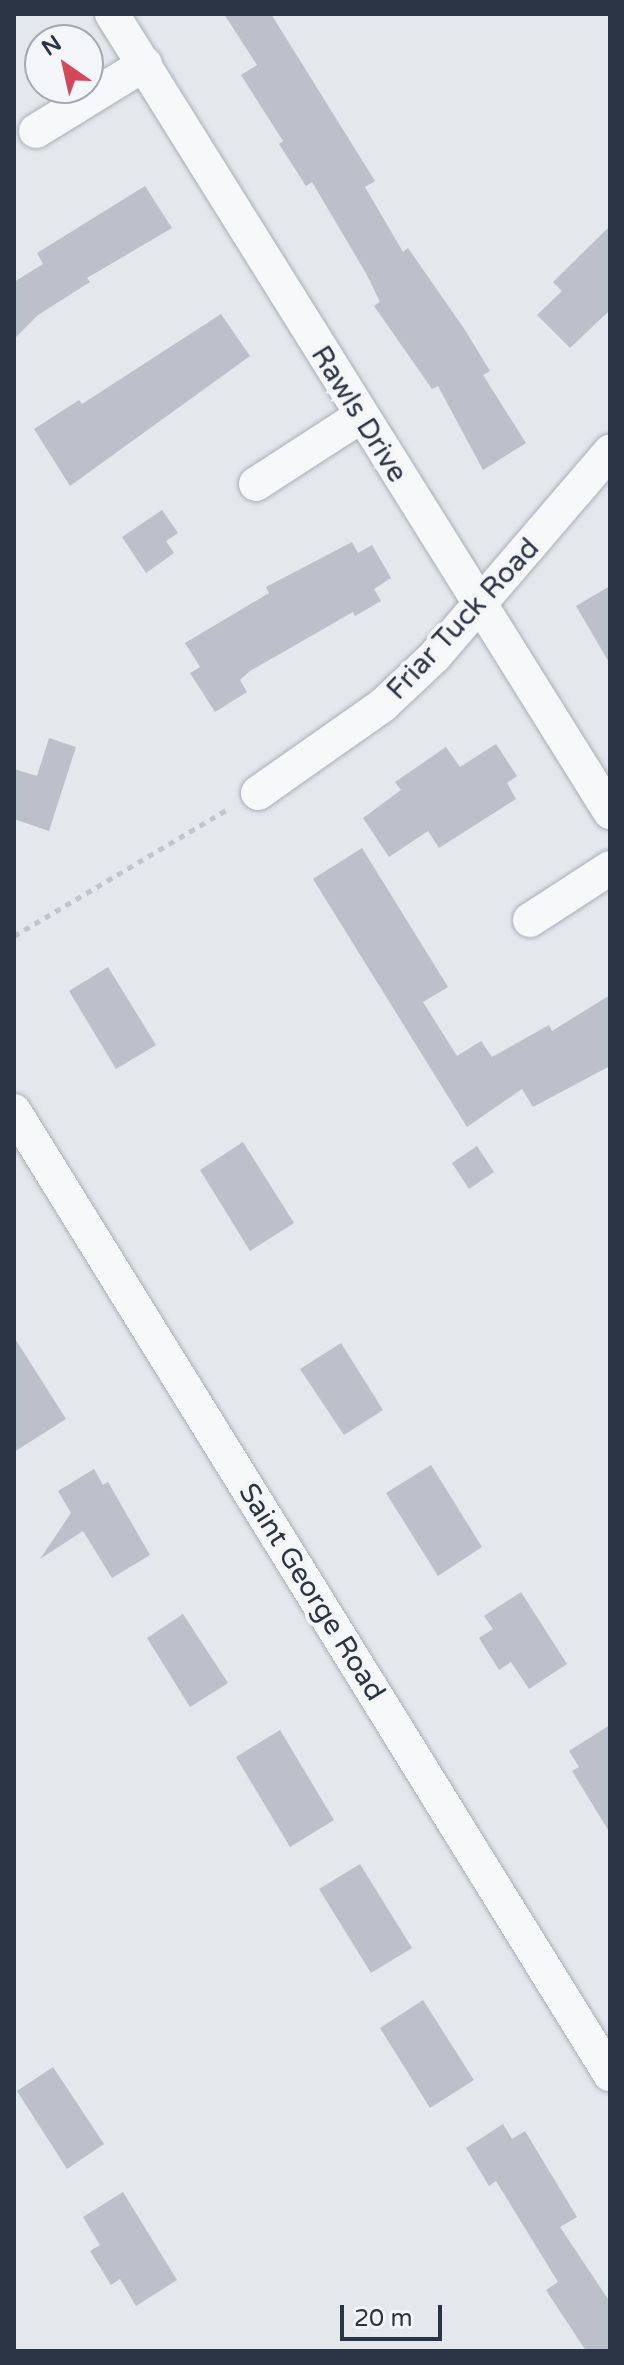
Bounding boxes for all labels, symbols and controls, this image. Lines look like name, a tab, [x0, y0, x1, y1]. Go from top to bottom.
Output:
north arrow	[24, 24, 104, 104]
text: N	[37, 30, 66, 61]
street label: Rawls Drive	[304, 340, 414, 488]
street label: Friar Tuck Road	[380, 531, 546, 707]
street label: Saint George Road	[231, 1477, 393, 1707]
scale bar	[344, 2289, 446, 2339]
text: 20 m	[354, 2304, 412, 2333]

